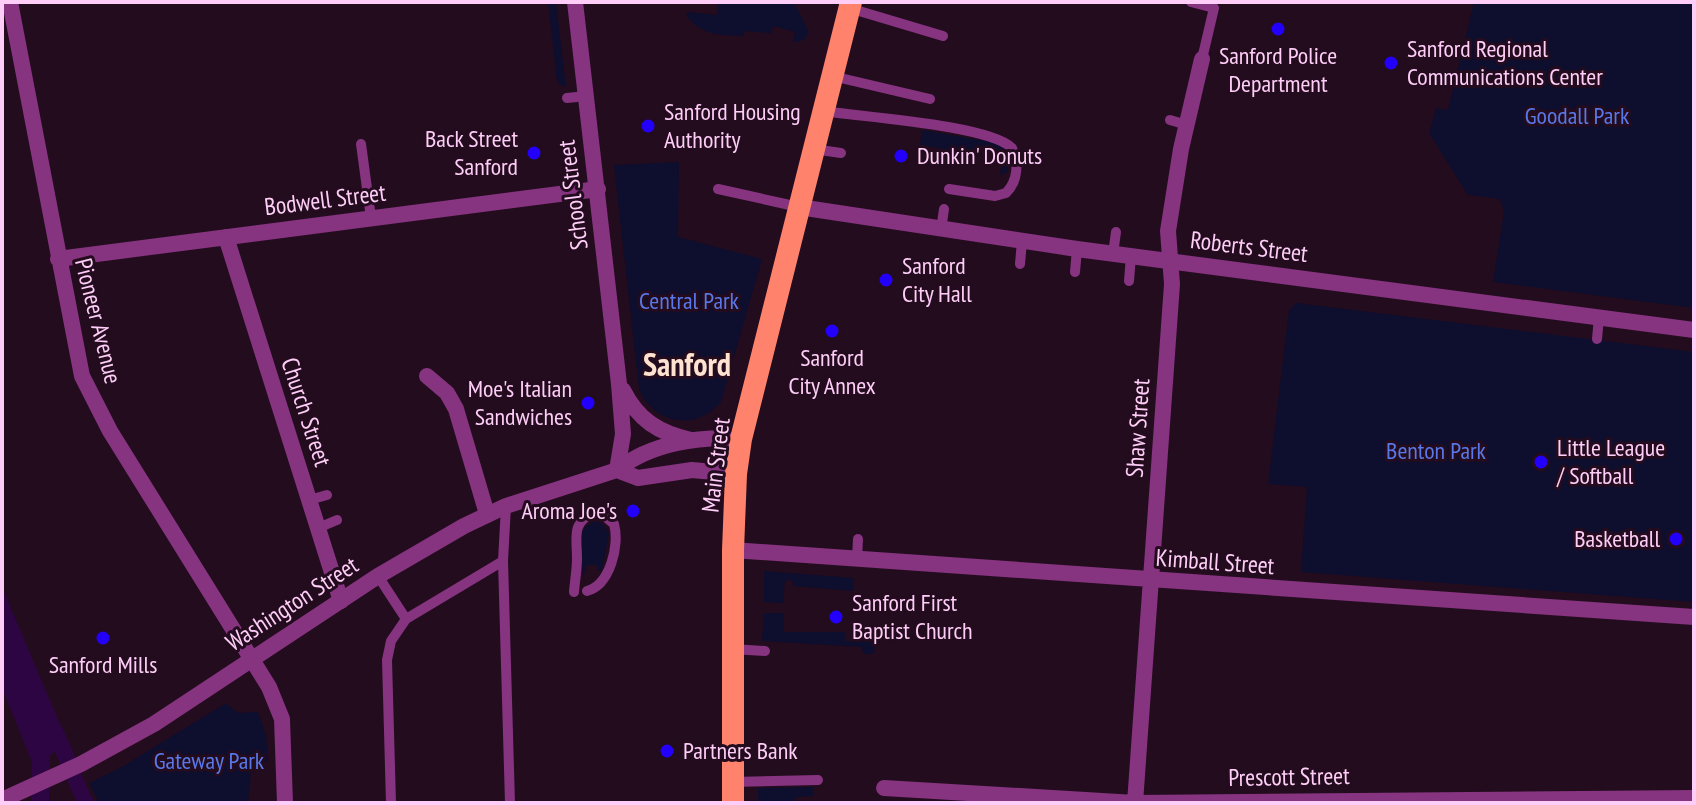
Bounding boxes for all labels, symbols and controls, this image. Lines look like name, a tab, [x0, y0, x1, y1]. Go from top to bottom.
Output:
marker: Sanford Police Department	[1269, 20, 1287, 38]
place label: Sanford Regional Communications Center	[1407, 33, 1603, 92]
place label: Sanford Police Department	[1219, 40, 1337, 99]
marker: Sanford Regional Communications Center	[1382, 54, 1400, 72]
place label: Sanford Housing Authority	[664, 96, 801, 155]
park label: Goodall Park	[1525, 100, 1630, 131]
marker: Sanford Housing Authority	[639, 117, 657, 135]
place label: Back Street Sanford	[425, 123, 518, 182]
street label: School Street	[550, 138, 595, 252]
place label: Dunkin' Donuts	[917, 140, 1042, 171]
marker: Back Street Sanford	[525, 144, 543, 162]
marker: Dunkin' Donuts	[892, 147, 910, 165]
street label: Bodwell Street	[263, 177, 388, 222]
street label: Roberts Street	[1189, 224, 1310, 269]
place label: Sanford City Hall	[902, 250, 972, 309]
street label: Pioneer Avenue	[68, 255, 129, 387]
marker: Sanford City Hall	[877, 271, 895, 289]
park label: Central Park	[639, 285, 740, 316]
marker: Sanford City Annex	[823, 322, 841, 340]
place label: Sanford City Annex	[788, 342, 876, 401]
district label: Sanford	[643, 343, 731, 385]
street label: Church Street	[274, 354, 339, 470]
place label: Moe's Italian Sandwiches	[468, 373, 572, 432]
street label: Shaw Street	[1119, 377, 1156, 478]
marker: Moe's Italian Sandwiches	[579, 394, 597, 412]
street label: Main Street	[694, 415, 737, 514]
place label: Little League / Softball	[1556, 432, 1665, 491]
park label: Benton Park	[1386, 435, 1487, 466]
marker: Little League / Softball	[1532, 453, 1550, 471]
place label: Aroma Joe's	[521, 495, 617, 526]
marker: Aroma Joe's	[624, 502, 642, 520]
place label: Basketball	[1574, 523, 1660, 554]
marker: Basketball	[1667, 530, 1685, 548]
street label: Kimball Street	[1155, 542, 1276, 581]
street label: Washington Street	[220, 549, 364, 658]
place label: Sanford First Baptist Church	[852, 587, 973, 646]
marker: Sanford First Baptist Church	[827, 608, 845, 626]
marker: Sanford Mills	[94, 629, 112, 647]
place label: Sanford Mills	[49, 649, 157, 680]
place label: Partners Bank	[683, 735, 798, 766]
marker: Partners Bank	[658, 742, 676, 760]
park label: Gateway Park	[154, 745, 265, 776]
street label: Prescott Street	[1228, 760, 1350, 793]

